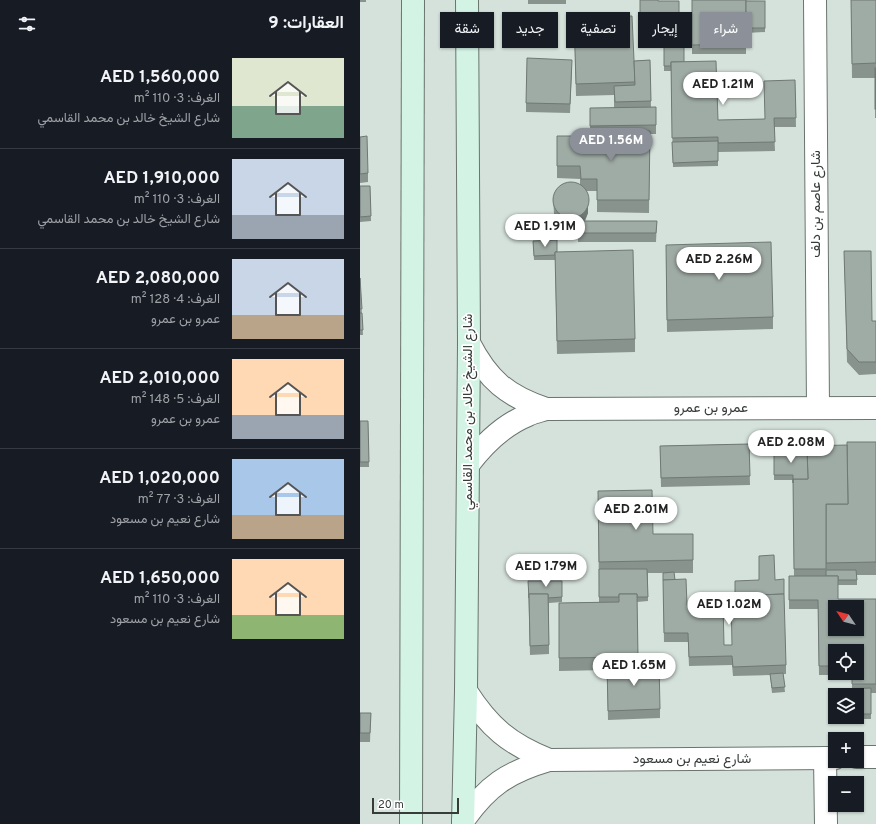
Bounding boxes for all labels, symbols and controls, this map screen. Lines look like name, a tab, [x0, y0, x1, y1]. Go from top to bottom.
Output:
chip: شقة	[440, 12, 494, 48]
chip: جديد	[502, 12, 558, 48]
chip: تصفية	[566, 12, 630, 48]
chip: إيجار	[638, 12, 692, 48]
chip: شراء	[700, 12, 752, 48]
icon: filters	[16, 13, 38, 35]
text: العقارات: 9	[268, 13, 344, 35]
text: AED 1,560,000	[100, 67, 220, 89]
pin: AED 1.21M	[677, 72, 769, 106]
icon: home	[264, 74, 312, 122]
text: AED 1.21M	[692, 77, 754, 93]
text: الغرف: 3 · 110 m²	[134, 91, 220, 107]
text: شارع الشيخ خالد بن محمد القاسمي	[37, 111, 220, 127]
pin: AED 1.56M	[565, 128, 657, 162]
text: AED 1.56M	[579, 133, 643, 149]
street label: شارع عاصم بن دلف	[808, 150, 826, 258]
text: AED 1,910,000	[104, 168, 220, 190]
icon: home	[264, 175, 312, 223]
text: الغرف: 3 · 110 m²	[134, 192, 220, 208]
text: شارع الشيخ خالد بن محمد القاسمي	[37, 212, 220, 228]
pin: AED 1.91M	[499, 214, 591, 248]
text: AED 1.91M	[514, 219, 576, 235]
pin: AED 2.26M	[673, 247, 765, 281]
text: AED 2.26M	[685, 252, 753, 268]
text: AED 2,080,000	[96, 268, 220, 290]
icon: home	[264, 275, 312, 323]
text: الغرف: 4 · 128 m²	[131, 292, 220, 308]
text: عمرو بن عمرو	[151, 312, 220, 328]
street label: شارع الشيخ خالد بن محمد القاسمي	[460, 314, 479, 510]
text: AED 2,010,000	[99, 368, 220, 390]
icon: home	[264, 375, 312, 423]
text: الغرف: 5 · 148 m²	[131, 392, 220, 408]
street label: عمرو بن عمرو	[674, 400, 748, 417]
text: عمرو بن عمرو	[151, 412, 220, 428]
pin: AED 2.08M	[745, 430, 837, 464]
text: AED 2.08M	[757, 435, 825, 451]
text: AED 1,020,000	[99, 468, 220, 490]
icon: home	[264, 475, 312, 523]
text: الغرف: 3 · 77 m²	[138, 492, 220, 508]
pin: AED 2.01M	[590, 497, 682, 531]
text: AED 2.01M	[603, 502, 669, 518]
text: شارع نعيم بن مسعود	[110, 512, 220, 528]
pin: AED 1.79M	[500, 554, 592, 588]
text: AED 1.79M	[515, 559, 577, 575]
text: AED 1,650,000	[100, 568, 220, 590]
icon: home	[264, 575, 312, 623]
text: الغرف: 3 · 110 m²	[134, 592, 220, 608]
pin: AED 1.02M	[683, 592, 775, 626]
text: AED 1.02M	[696, 597, 762, 613]
north arrow	[828, 600, 864, 636]
map controls	[828, 600, 864, 812]
text: شارع نعيم بن مسعود	[110, 612, 220, 628]
button: locate	[828, 644, 864, 680]
pin: AED 1.65M	[588, 653, 680, 687]
text: AED 1.65M	[602, 658, 666, 674]
button: layers	[828, 688, 864, 724]
button: +	[828, 732, 864, 768]
street label: شارع نعيم بن مسعود	[633, 751, 751, 769]
button: −	[828, 776, 864, 812]
scale bar	[372, 796, 459, 815]
text: 20 m	[378, 798, 404, 812]

